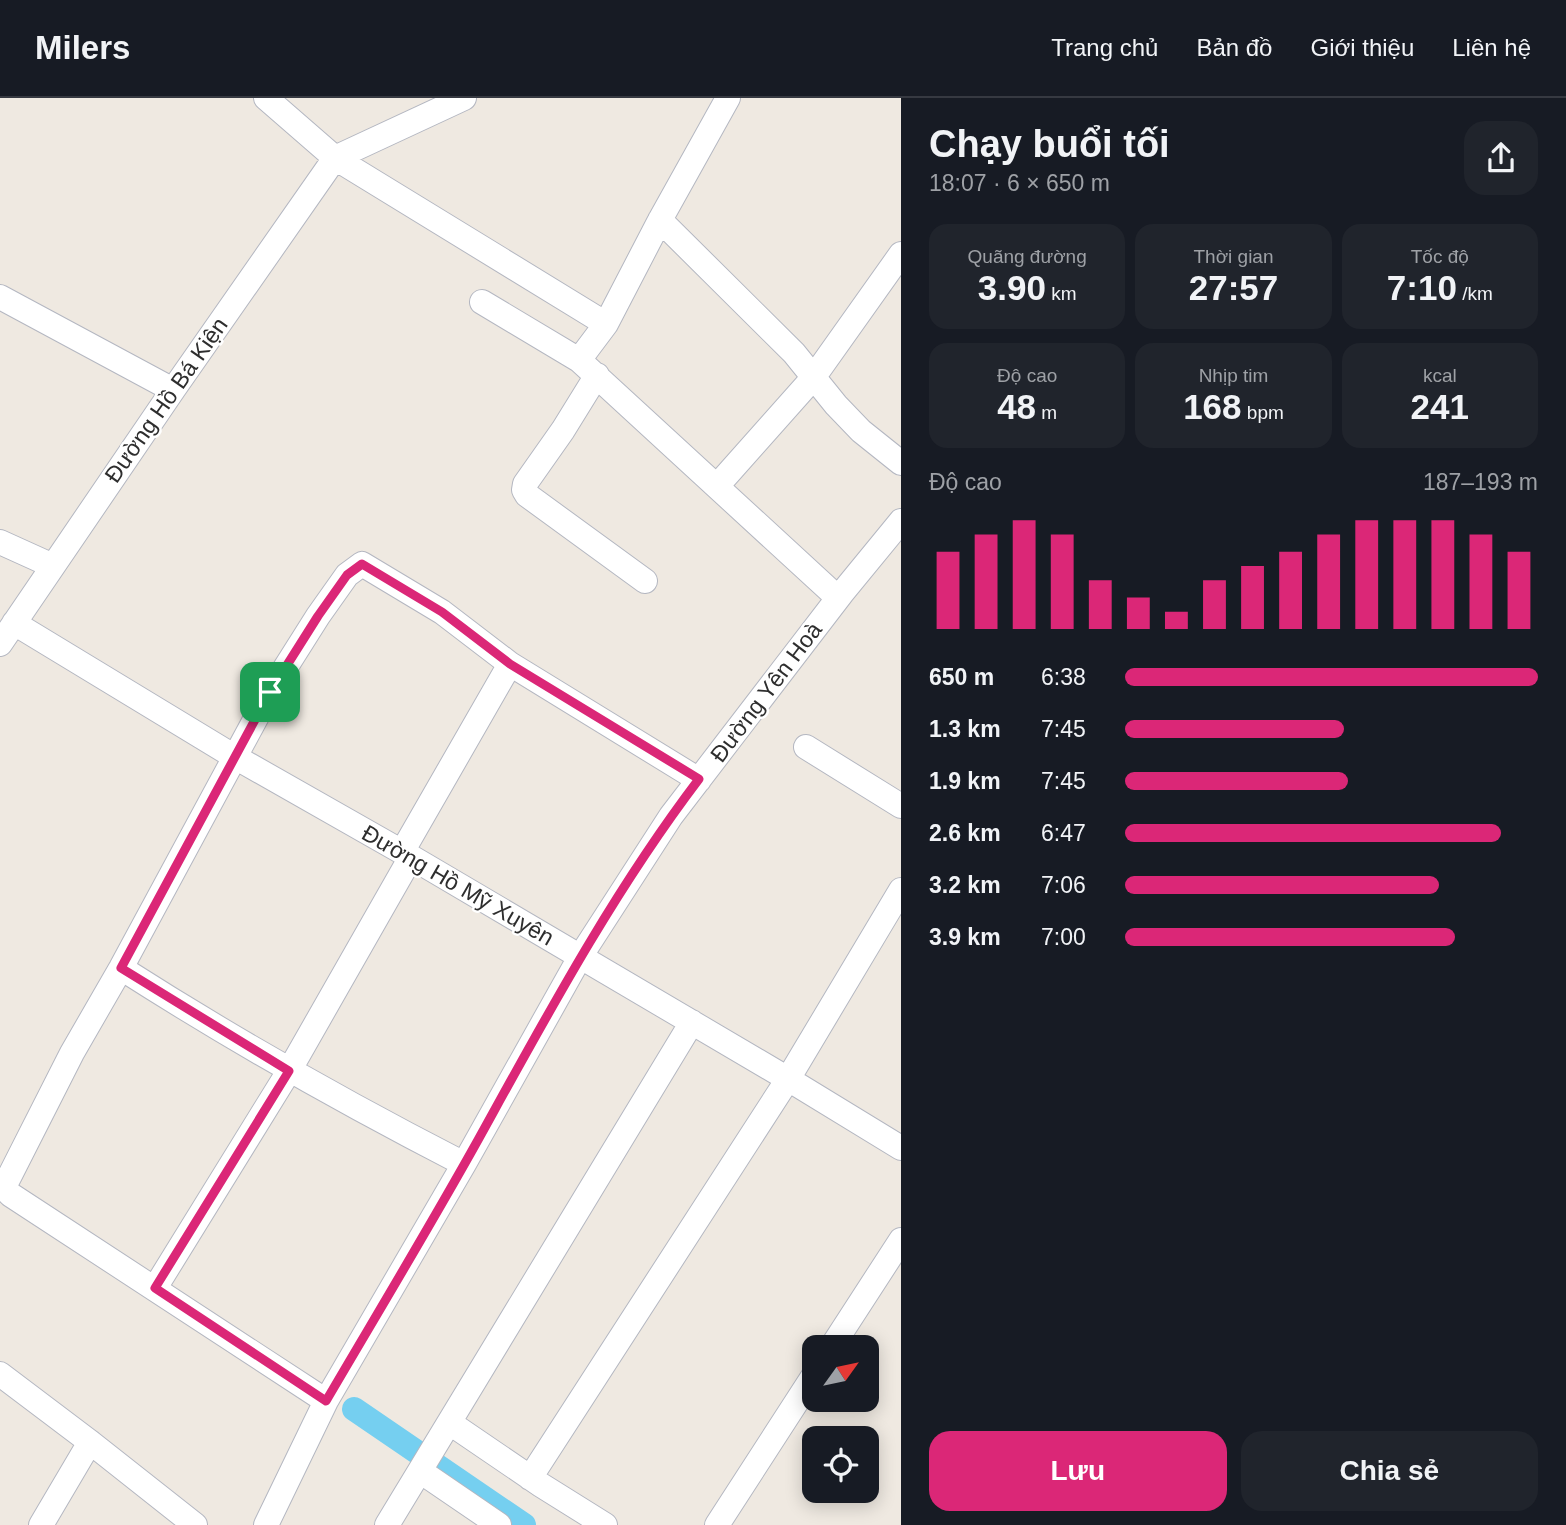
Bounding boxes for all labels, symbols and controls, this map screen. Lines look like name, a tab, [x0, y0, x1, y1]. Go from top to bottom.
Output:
text: Milers	[35, 29, 130, 66]
text: Trang chủ	[1051, 34, 1158, 61]
text: Bản đồ	[1196, 34, 1272, 61]
text: Giới thiệu	[1310, 34, 1414, 61]
text: Liên hệ	[1452, 34, 1531, 61]
button: share	[1464, 121, 1538, 195]
text: Chạy buổi tối	[929, 123, 1170, 165]
text: 18:07 · 6 × 650 m	[929, 170, 1110, 196]
text: Quãng đường	[968, 246, 1087, 267]
text: Thời gian	[1193, 246, 1274, 267]
text: Tốc độ	[1411, 246, 1469, 267]
text: 3.90	[978, 268, 1046, 307]
text: 27:57	[1189, 268, 1278, 307]
text: 7:10	[1387, 268, 1457, 307]
text: km	[1046, 283, 1077, 304]
text: /km	[1457, 283, 1493, 304]
street label: Đường Hồ Bá Kiện	[99, 313, 233, 487]
text: Độ cao	[997, 365, 1057, 386]
text: Nhịp tim	[1199, 365, 1268, 386]
text: kcal	[1423, 365, 1457, 386]
text: 48	[997, 387, 1036, 426]
text: 168	[1183, 387, 1242, 426]
text: 241	[1411, 387, 1469, 426]
text: m	[1036, 402, 1057, 423]
text: bpm	[1242, 402, 1284, 423]
text: Độ cao	[929, 469, 1002, 495]
text: 187–193 m	[1423, 469, 1538, 495]
street label: Đường Yên Hoà	[705, 617, 827, 767]
pin	[240, 662, 300, 722]
text: 650 m	[929, 664, 994, 690]
text: 6:38	[1041, 664, 1086, 690]
icon: arrive	[251, 673, 289, 711]
text: 1.3 km	[929, 716, 1001, 742]
text: 7:45	[1041, 716, 1086, 742]
text: 1.9 km	[929, 768, 1001, 794]
text: 7:45	[1041, 768, 1086, 794]
street label: Đường Hồ Mỹ Xuyên	[357, 819, 559, 951]
text: 2.6 km	[929, 820, 1001, 846]
text: 6:47	[1041, 820, 1086, 846]
text: 3.2 km	[929, 872, 1001, 898]
text: 7:06	[1041, 872, 1086, 898]
text: 3.9 km	[929, 924, 1001, 950]
text: 7:00	[1041, 924, 1086, 950]
north arrow	[802, 1335, 878, 1412]
map controls	[802, 1335, 879, 1503]
button: locate	[802, 1426, 879, 1503]
button: Lưu	[929, 1431, 1227, 1511]
button: Chia sẻ	[1241, 1431, 1538, 1511]

